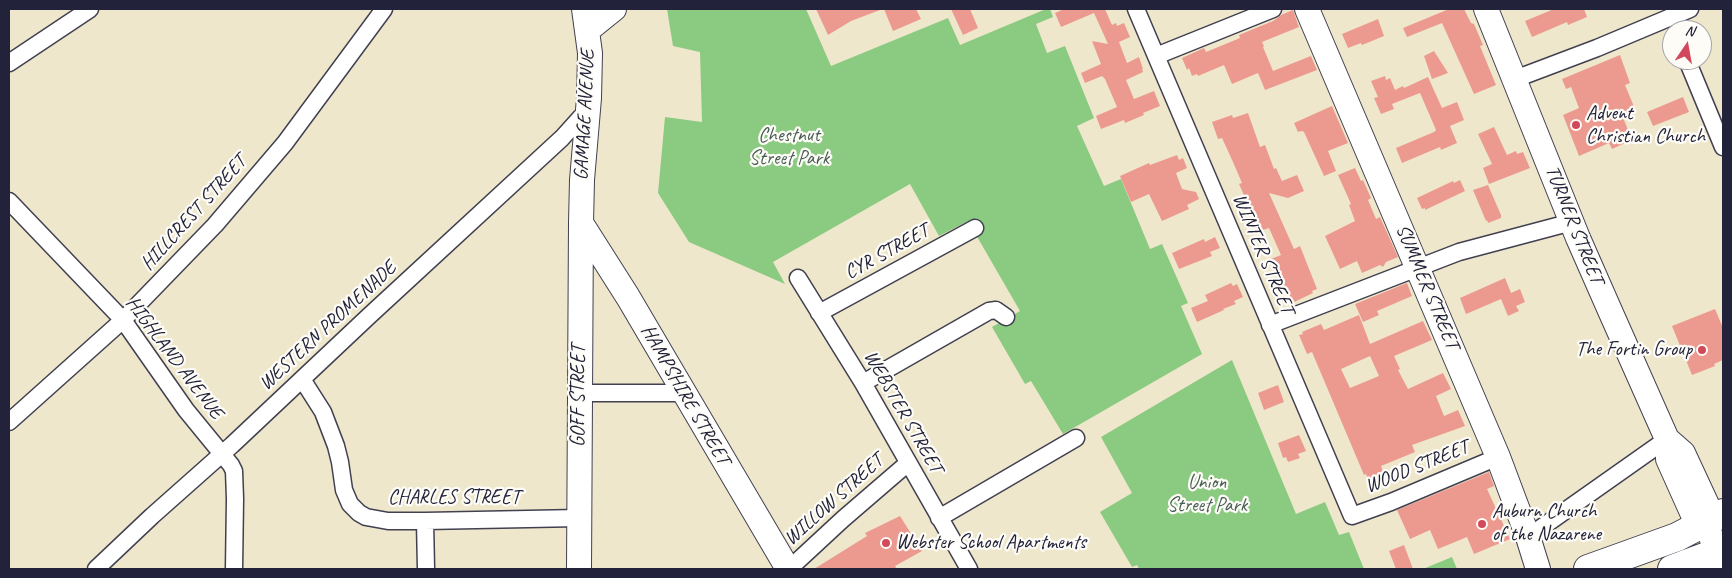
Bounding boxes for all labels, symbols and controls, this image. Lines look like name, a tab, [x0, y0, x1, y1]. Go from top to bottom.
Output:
north arrow	[1662, 20, 1712, 70]
text: N	[1684, 22, 1696, 40]
street label: GAMAGE AVENUE	[570, 49, 600, 181]
place label: Advent Christian Church	[1586, 102, 1705, 149]
marker: Advent Christian Church	[1570, 119, 1582, 131]
park label: Chestnut Street Park	[749, 124, 829, 171]
street label: HILLCREST STREET	[136, 150, 252, 276]
street label: TURNER STREET	[1539, 162, 1609, 288]
street label: WINTER STREET	[1227, 190, 1299, 318]
street label: CYR STREET	[841, 219, 933, 285]
street label: SUMMER STREET	[1390, 221, 1464, 353]
street label: WESTERN PROMENADE	[255, 256, 401, 396]
street label: HIGHLAND AVENUE	[120, 292, 228, 424]
street label: HAMPSHIRE STREET	[635, 321, 735, 469]
place label: The Fortin Group	[1576, 338, 1692, 362]
marker: The Fortin Group	[1696, 344, 1708, 356]
street label: GOFF STREET	[567, 345, 591, 447]
street label: WEBSTER STREET	[858, 346, 948, 478]
street label: WOOD STREET	[1362, 435, 1472, 499]
street label: WILLOW STREET	[779, 449, 889, 551]
park label: Union Street Park	[1167, 471, 1247, 518]
street label: CHARLES STREET	[388, 486, 520, 510]
place label: Auburn Church of the Nazarene	[1492, 500, 1601, 547]
marker: Auburn Church of the Nazarene	[1476, 518, 1488, 530]
place label: Webster School Apartments	[896, 531, 1086, 555]
marker: Webster School Apartments	[880, 537, 892, 549]

